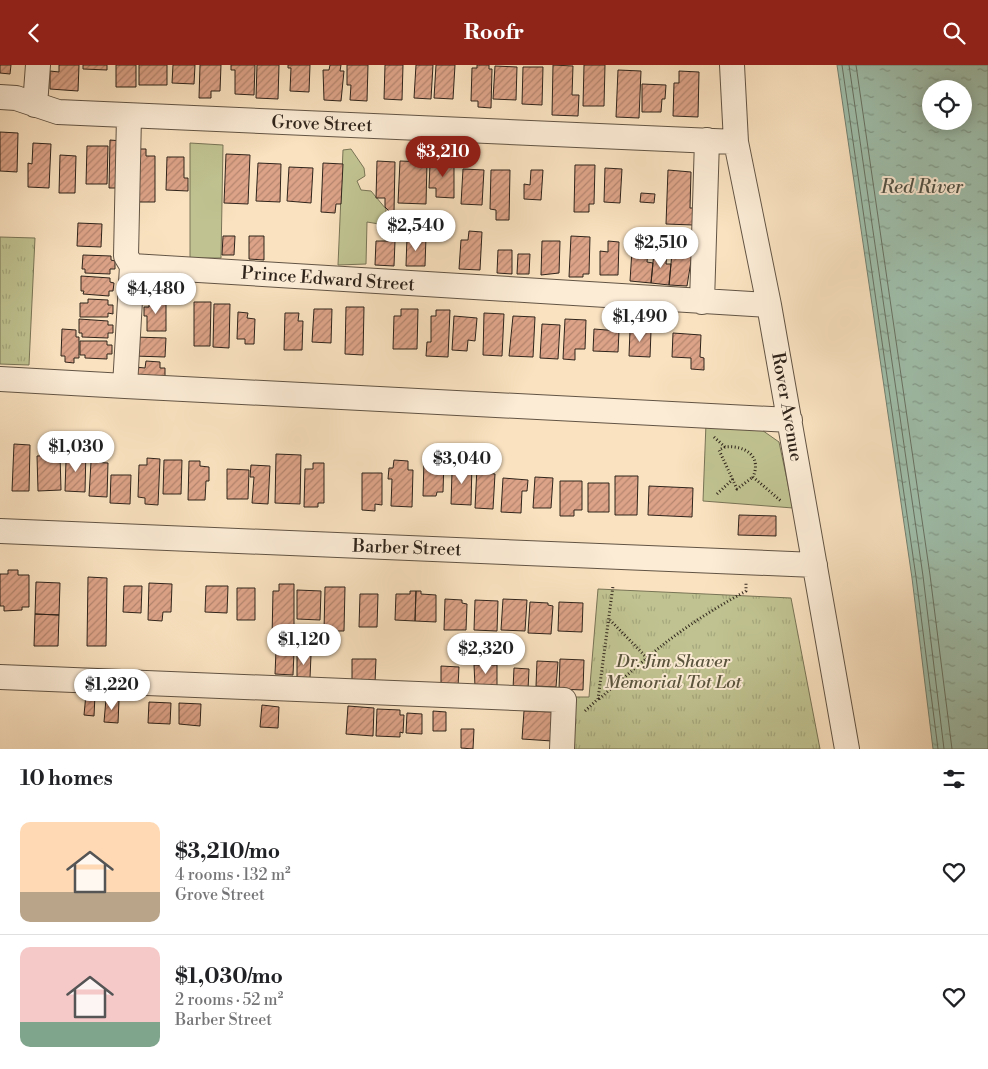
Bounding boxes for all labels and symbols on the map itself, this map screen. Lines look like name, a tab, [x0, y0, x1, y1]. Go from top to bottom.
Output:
street label: Grove Street	[271, 111, 373, 137]
pin: $3,210	[402, 135, 484, 178]
water label: Red River	[880, 175, 964, 199]
pin: $2,540	[375, 209, 457, 252]
pin: $2,510	[620, 227, 702, 269]
street label: Prince Edward Street	[240, 261, 416, 297]
pin: $4,480	[115, 273, 197, 315]
pin: $1,490	[599, 301, 681, 343]
street label: Rover Avenue	[766, 351, 808, 463]
pin: $1,030	[35, 431, 117, 473]
pin: $3,040	[421, 443, 503, 485]
street label: Barber Street	[351, 535, 463, 561]
pin: $1,120	[263, 623, 345, 666]
pin: $2,320	[445, 633, 527, 675]
park label: Dr. Jim Shaver Memorial Tot Lot	[605, 650, 742, 694]
pin: $1,220	[71, 669, 153, 711]

